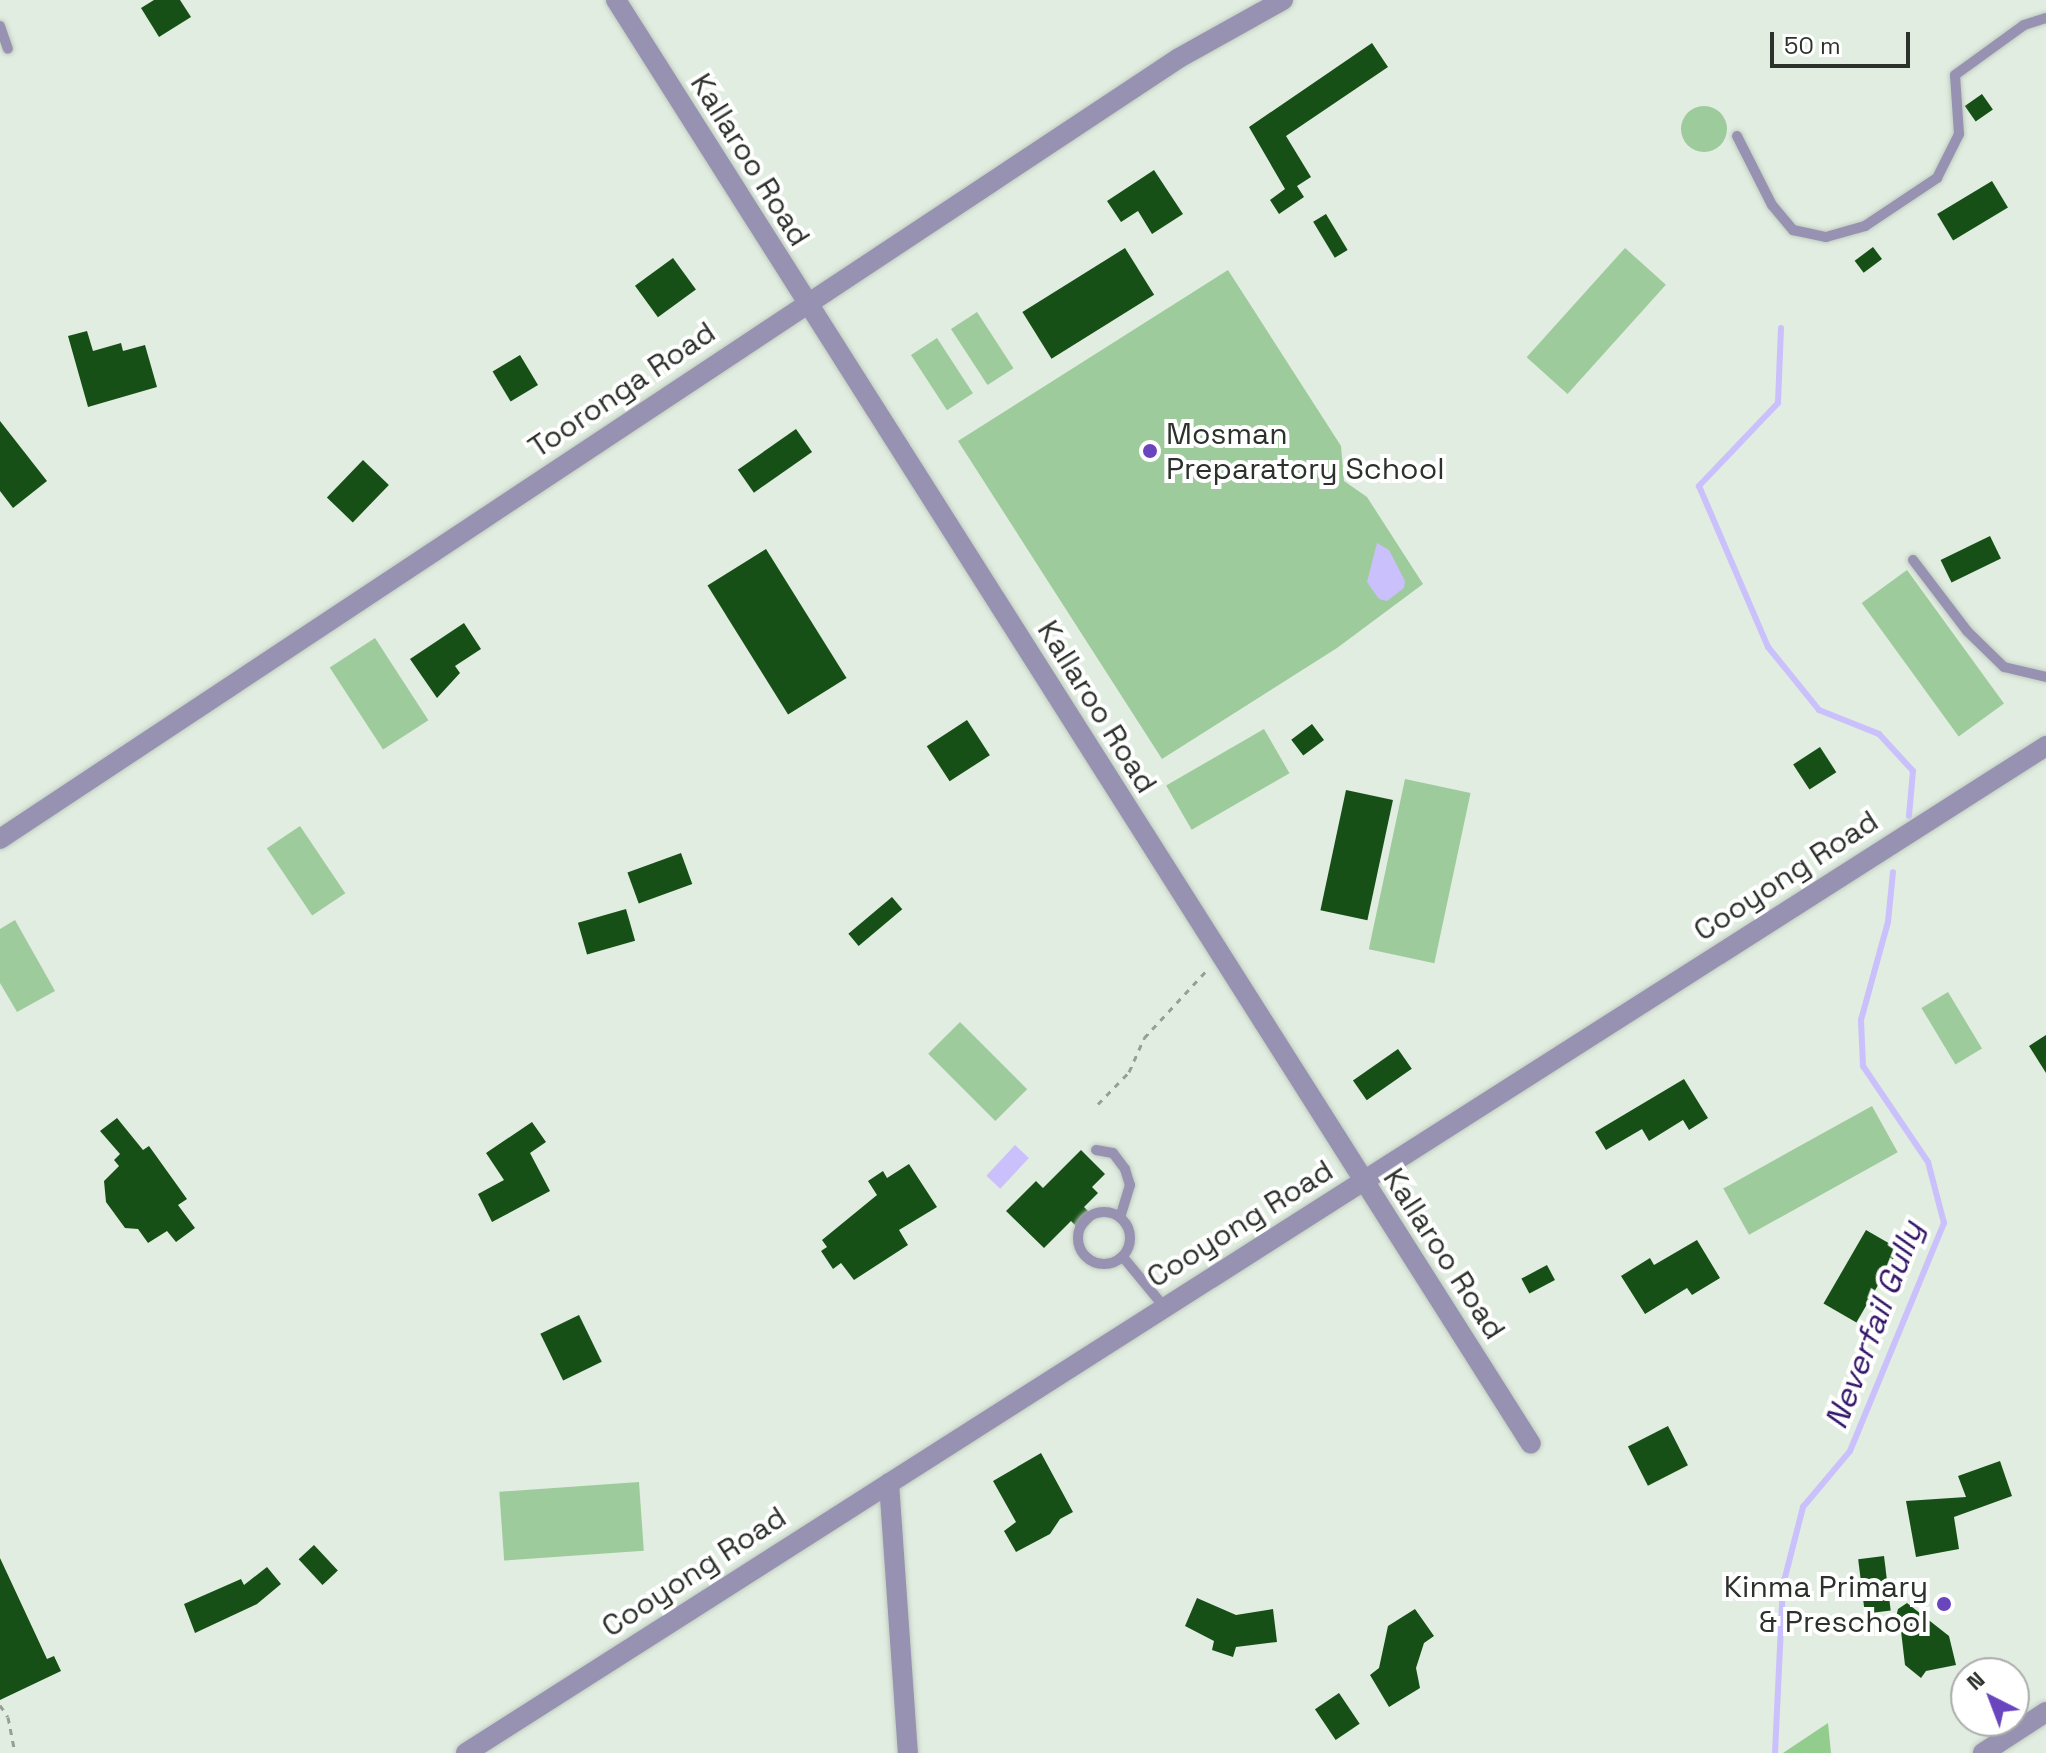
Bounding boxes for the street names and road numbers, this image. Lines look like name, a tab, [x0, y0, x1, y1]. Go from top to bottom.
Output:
street label: Kallaroo Road	[683, 67, 817, 253]
street label: Tooronga Road	[522, 314, 722, 466]
street label: Kallaroo Road	[1030, 614, 1164, 800]
street label: Cooyong Road	[1687, 803, 1885, 949]
street label: Cooyong Road	[1140, 1153, 1340, 1295]
street label: Kallaroo Road	[1375, 1162, 1513, 1346]
street label: Cooyong Road	[595, 1499, 793, 1645]

